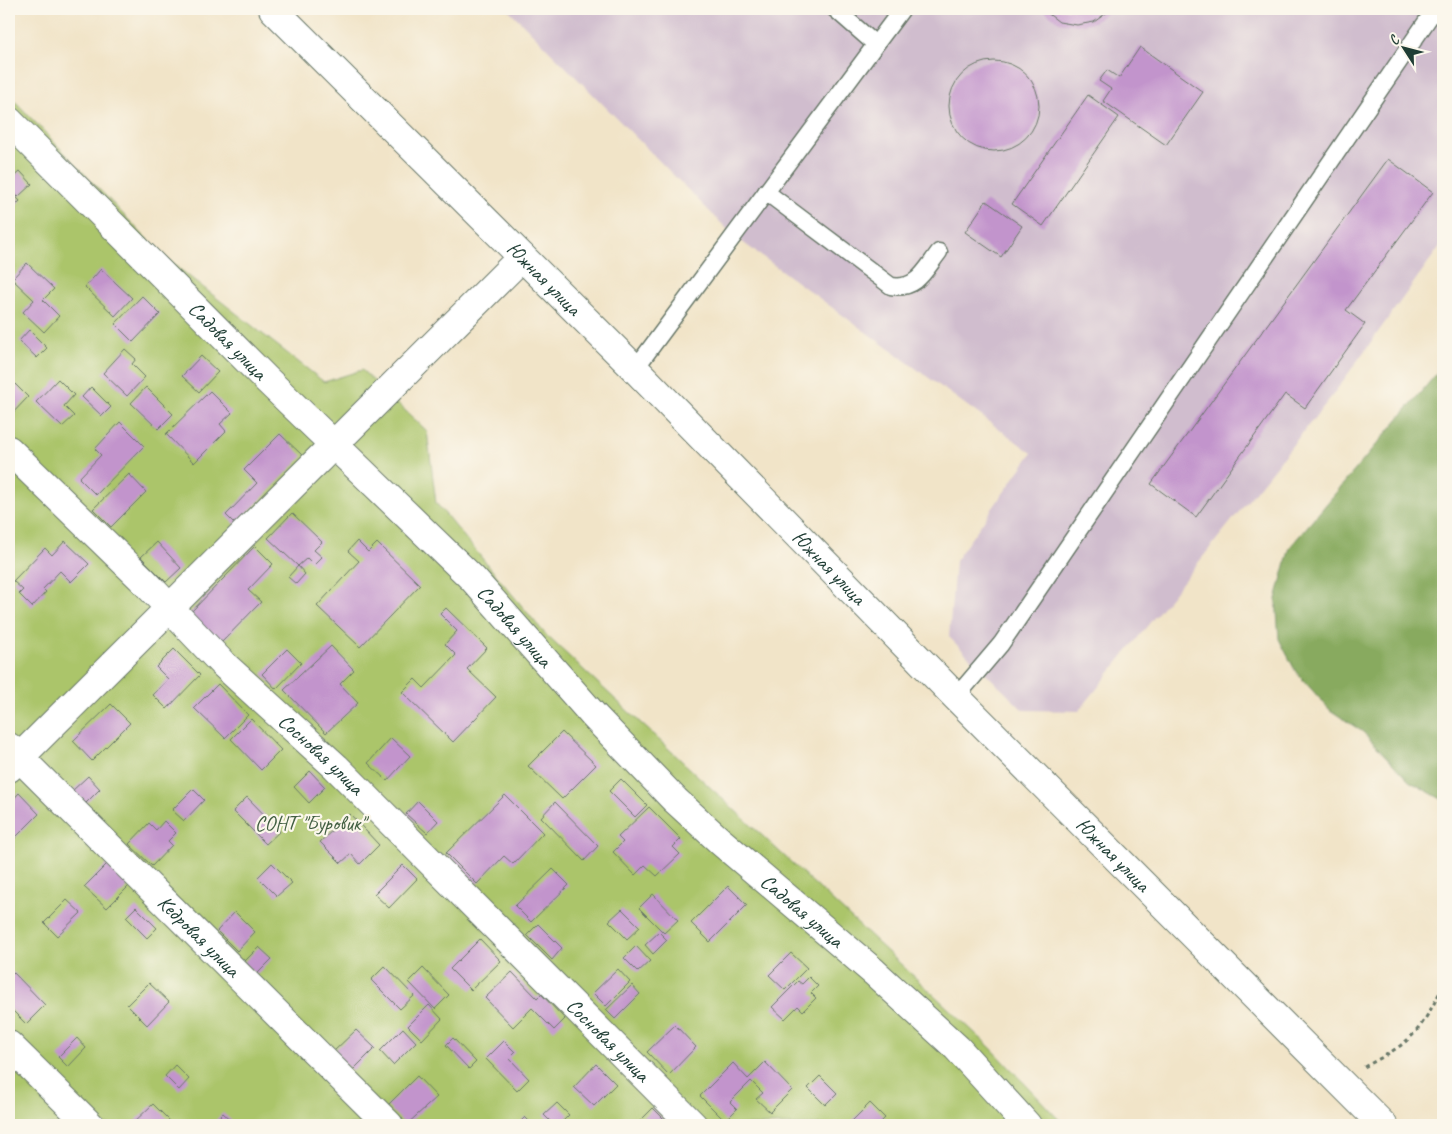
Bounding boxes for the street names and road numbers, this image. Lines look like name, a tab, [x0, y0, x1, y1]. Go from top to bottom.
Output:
street label: Южная улица	[501, 236, 588, 322]
street label: Садовая улица	[183, 296, 274, 387]
street label: Южная улица	[787, 524, 872, 611]
street label: Садовая улица	[472, 580, 559, 674]
street label: Сосновая улица	[273, 708, 371, 802]
street label: Южная улица	[1071, 812, 1157, 898]
street label: Садовая улица	[755, 868, 850, 955]
street label: Кедровая улица	[152, 889, 247, 984]
street label: Сосновая улица	[561, 993, 657, 1088]

